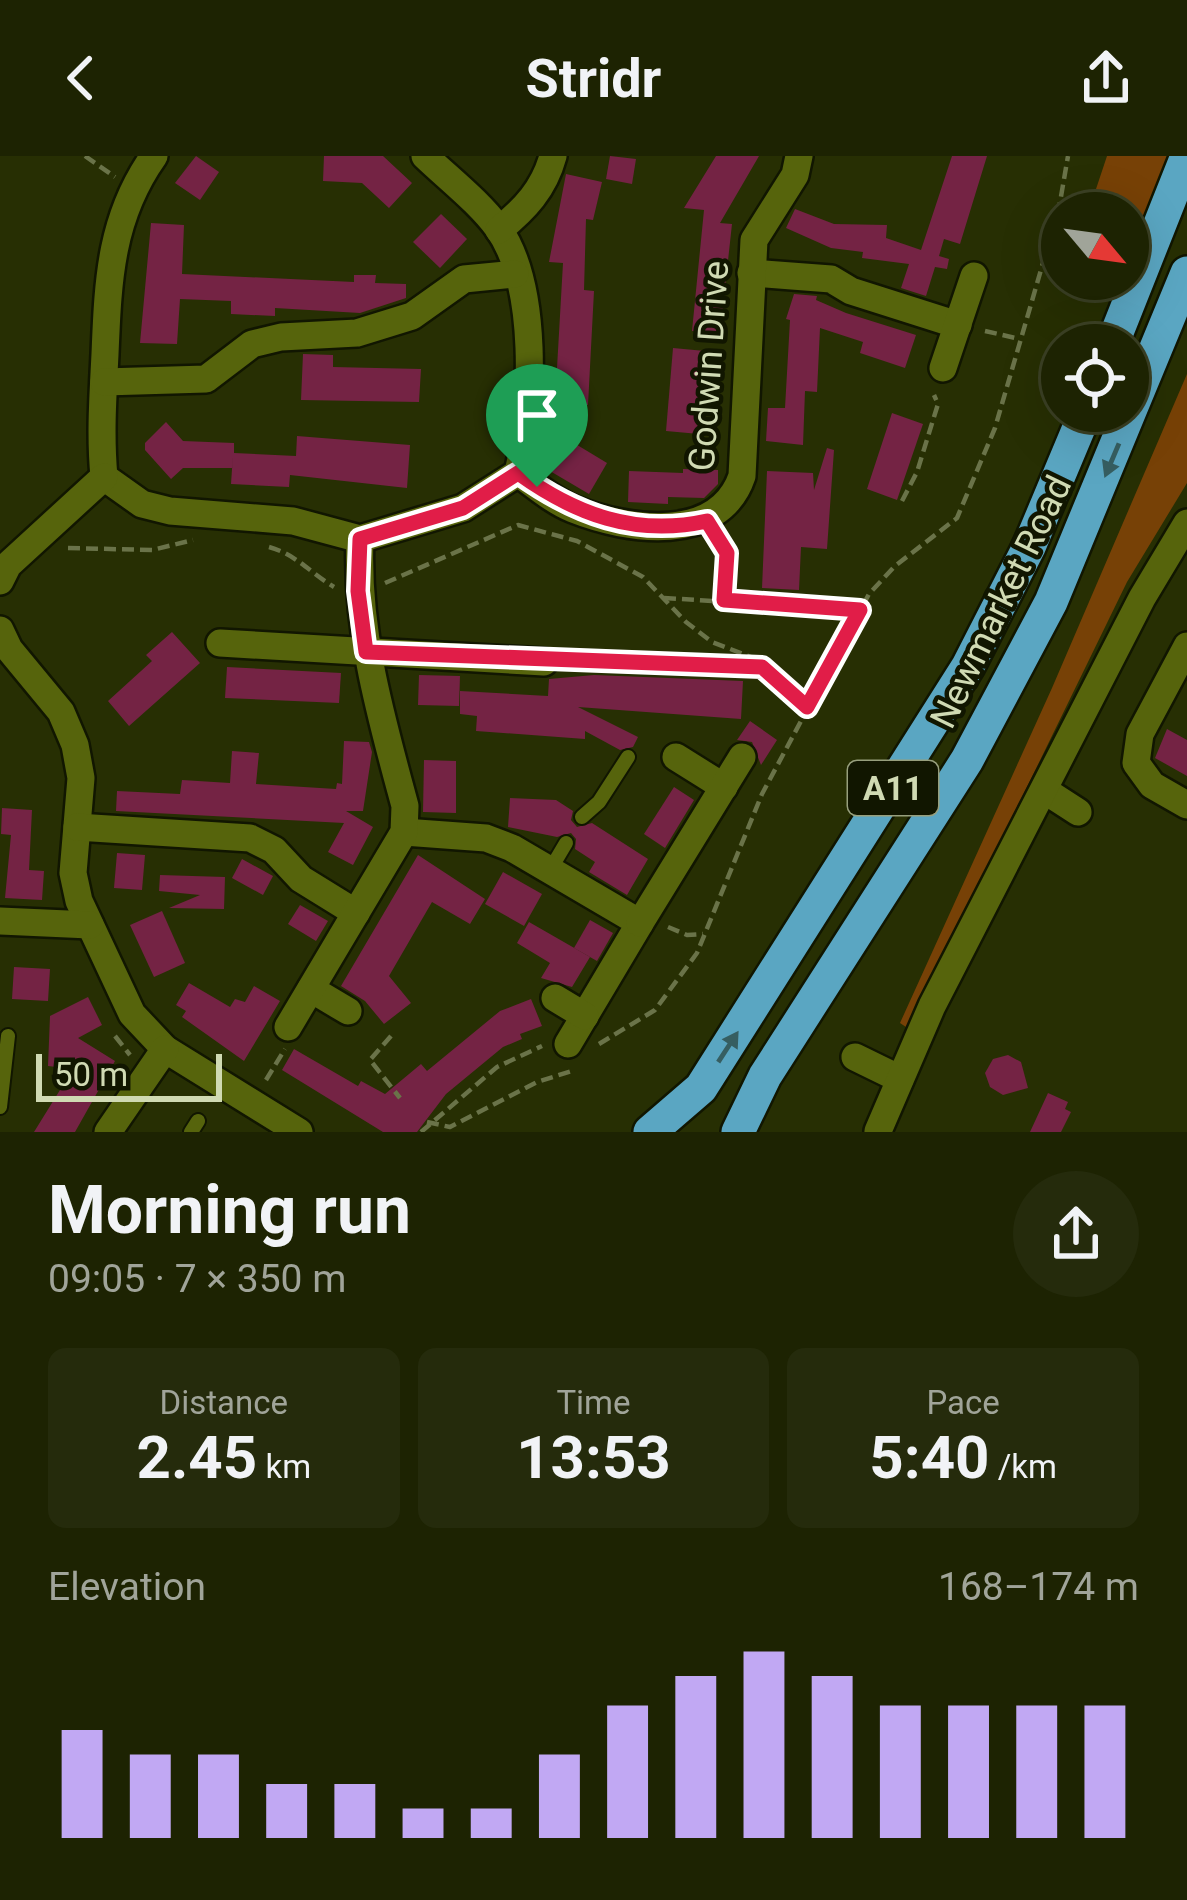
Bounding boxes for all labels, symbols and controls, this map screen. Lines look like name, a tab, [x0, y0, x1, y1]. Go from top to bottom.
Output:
icon: back	[48, 45, 114, 111]
icon: share	[1073, 45, 1139, 111]
text: Stridr	[526, 47, 661, 110]
north arrow	[1041, 192, 1149, 300]
map controls	[1041, 192, 1149, 432]
street label: Godwin Drive	[681, 259, 737, 473]
button: locate	[1041, 324, 1149, 432]
pin	[486, 364, 588, 487]
icon: arrive	[504, 382, 570, 448]
one-way arrow	[1102, 442, 1121, 478]
street label: Newmarket Road	[922, 469, 1080, 735]
road number: A11	[848, 761, 938, 815]
one-way arrow	[716, 1030, 738, 1063]
scale bar	[36, 1048, 222, 1101]
text: 50 m	[54, 1055, 128, 1094]
button: share	[1013, 1171, 1139, 1297]
text: Morning run	[48, 1172, 411, 1249]
text: 09:05 · 7 × 350 m	[48, 1256, 346, 1302]
text: Distance	[160, 1383, 288, 1422]
text: Time	[556, 1383, 631, 1422]
text: Pace	[926, 1383, 1000, 1422]
text: 2.45	[137, 1422, 257, 1493]
text: 13:53	[516, 1422, 671, 1493]
text: 5:40	[869, 1422, 990, 1493]
text: km	[257, 1447, 311, 1486]
text: /km	[990, 1447, 1057, 1486]
text: Elevation	[48, 1564, 206, 1610]
text: 168–174 m	[938, 1564, 1139, 1610]

